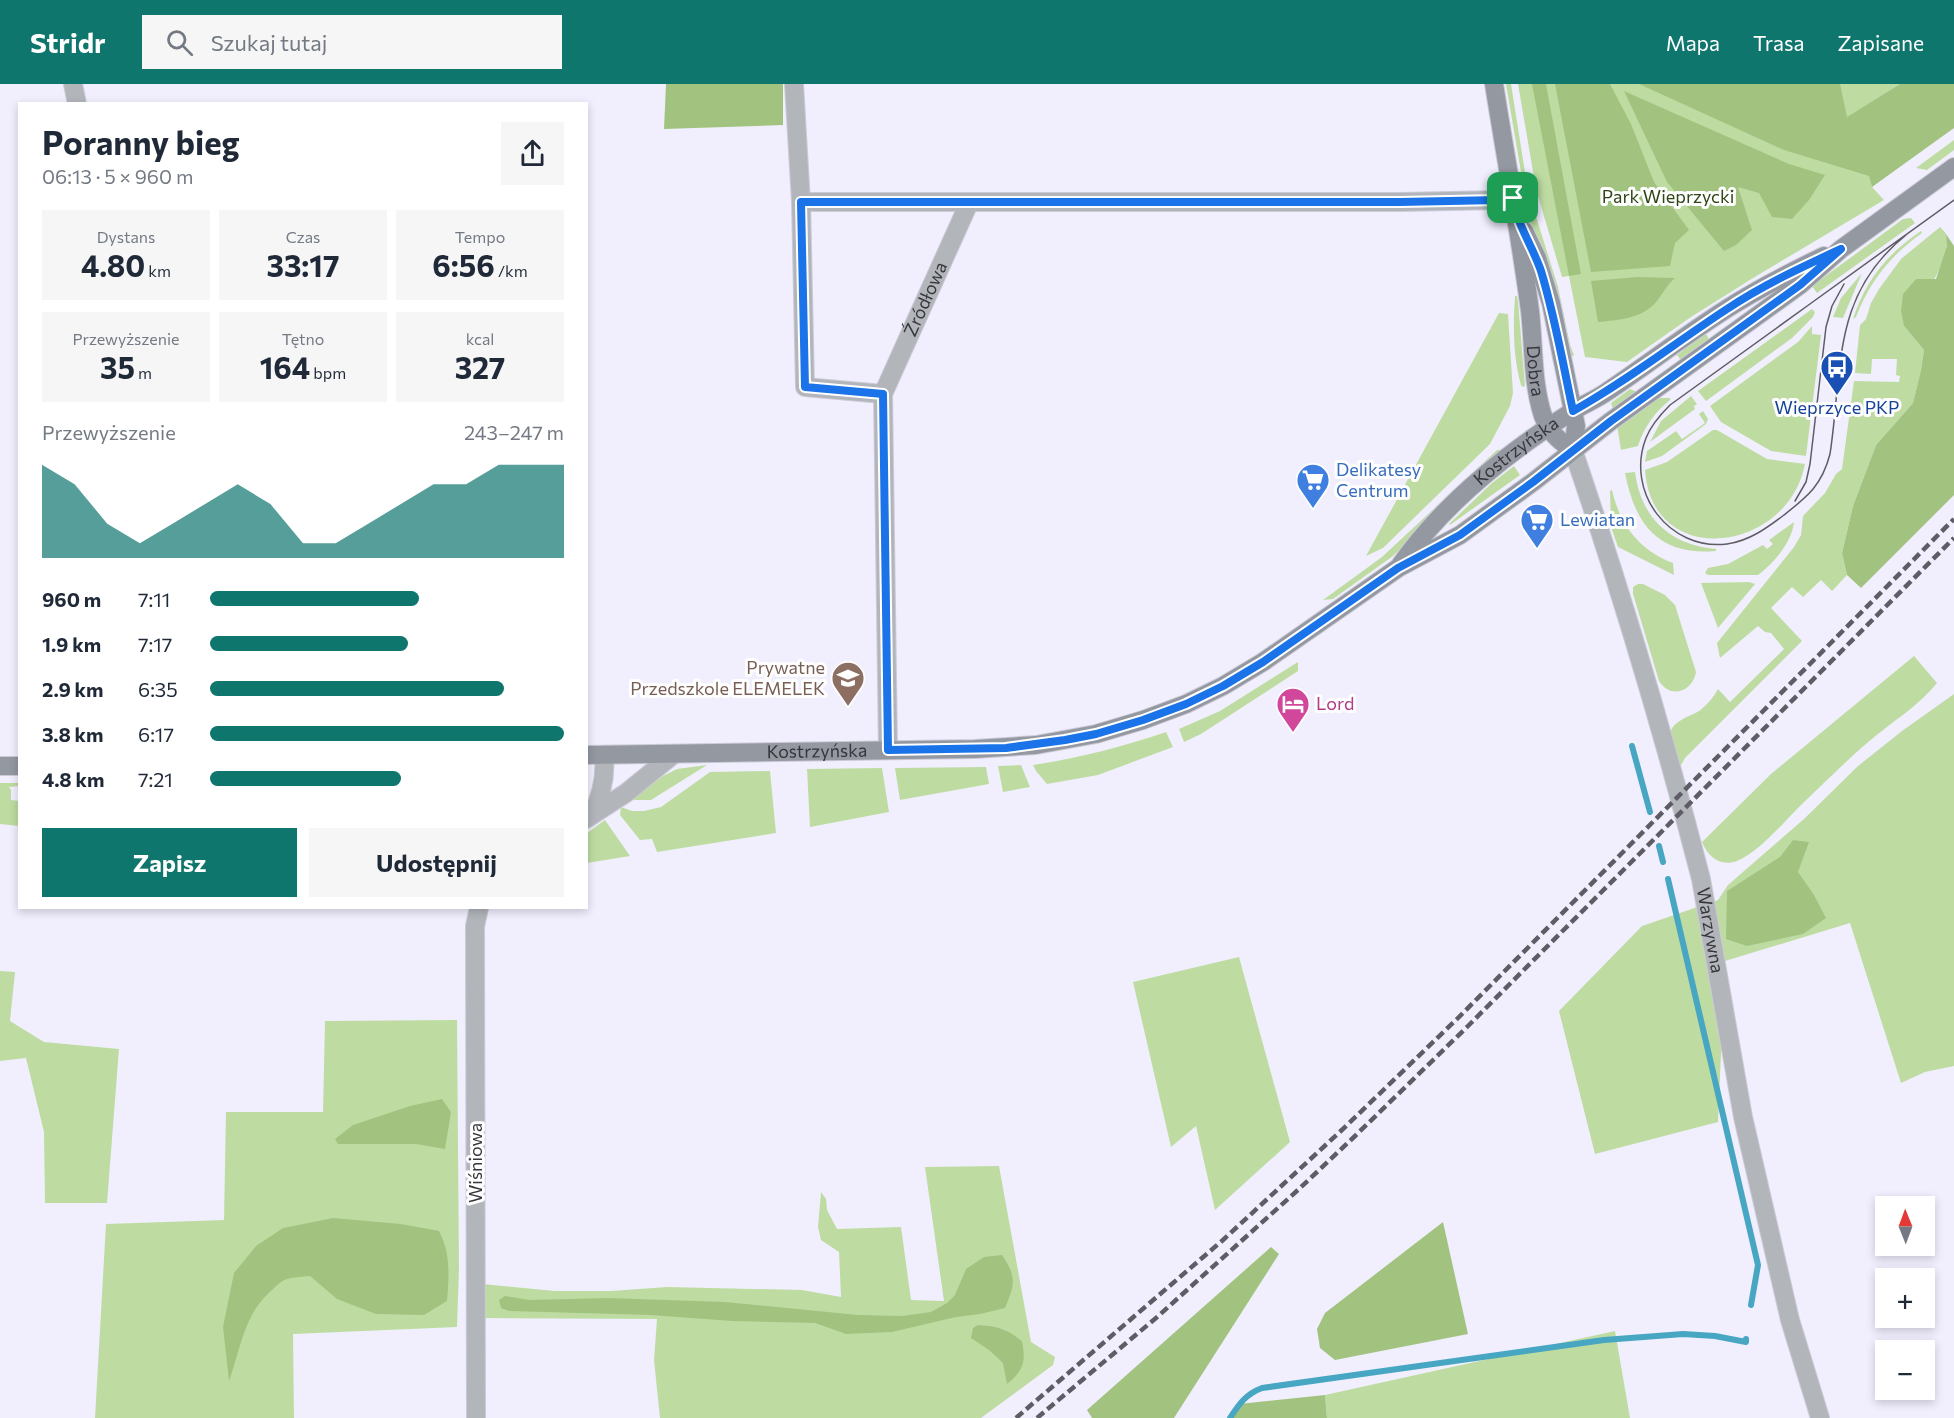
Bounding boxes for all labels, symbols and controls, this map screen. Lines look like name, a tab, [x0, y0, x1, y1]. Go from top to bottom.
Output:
search box	[142, 15, 562, 69]
text: Stridr	[30, 25, 106, 59]
icon: search	[163, 26, 196, 59]
text: Szukaj tutaj	[211, 29, 327, 56]
text: Mapa	[1666, 30, 1720, 55]
text: Trasa	[1753, 30, 1804, 55]
text: Zapisane	[1837, 30, 1924, 55]
text: Poranny bieg	[42, 121, 240, 162]
button: share	[501, 122, 564, 185]
text: 06:13 · 5 × 960 m	[42, 164, 193, 188]
pin	[1487, 172, 1538, 223]
icon: arrive	[1496, 181, 1529, 214]
park label: Park Wieprzycki	[1602, 185, 1734, 207]
text: Dystans	[97, 227, 155, 246]
text: Czas	[286, 227, 320, 246]
text: Tempo	[455, 227, 505, 246]
text: 4.80	[81, 246, 145, 283]
text: 33:17	[267, 246, 339, 283]
text: 6:56	[432, 246, 495, 283]
street label: Źródłowa	[898, 258, 951, 340]
text: km	[145, 261, 171, 280]
text: /km	[495, 261, 528, 280]
text: Przewyższenie	[72, 329, 180, 348]
text: Tętno	[282, 329, 324, 348]
text: kcal	[466, 329, 494, 348]
street label: Dobra	[1523, 345, 1550, 398]
text: 35	[100, 348, 135, 385]
text: 164	[260, 348, 310, 385]
text: 327	[455, 348, 505, 385]
bus stop icon: Wieprzyce PKP	[1819, 349, 1855, 396]
text: m	[135, 363, 152, 382]
text: bpm	[310, 363, 346, 382]
place label: Wieprzyce PKP	[1775, 396, 1899, 418]
street label: Kostrzyńska	[1469, 411, 1562, 490]
text: Przewyższenie	[42, 420, 176, 444]
text: 243–247 m	[464, 420, 564, 444]
place label: Delikatesy Centrum	[1336, 458, 1421, 501]
supermarket icon: Delikatesy Centrum	[1295, 462, 1331, 509]
supermarket icon: Lewiatan	[1519, 502, 1555, 549]
place label: Lewiatan	[1560, 508, 1635, 530]
text: 960 m	[42, 587, 101, 611]
text: 7:11	[138, 587, 170, 611]
text: 1.9 km	[42, 632, 101, 656]
text: 7:17	[138, 632, 172, 656]
place label: Prywatne Przedszkole ELEMELEK	[630, 656, 825, 699]
school or university icon: Prywatne Przedszkole ELEMELEK	[830, 660, 866, 707]
text: 2.9 km	[42, 677, 103, 701]
text: 6:35	[138, 677, 178, 701]
hotel icon: Lord	[1275, 686, 1311, 733]
place label: Lord	[1316, 692, 1354, 714]
text: 3.8 km	[42, 722, 104, 746]
text: 6:17	[138, 722, 174, 746]
street label: Kostrzyńska	[766, 739, 868, 762]
text: 4.8 km	[42, 767, 104, 791]
text: 7:21	[138, 767, 173, 791]
button: Zapisz	[42, 828, 297, 897]
button: Udostępnij	[309, 828, 564, 897]
street label: Warzywna	[1693, 886, 1729, 975]
street label: Wiśniowa	[464, 1123, 486, 1203]
north arrow	[1875, 1196, 1935, 1256]
map controls	[1875, 1196, 1935, 1400]
button: +	[1875, 1268, 1935, 1328]
button: −	[1875, 1340, 1935, 1400]

